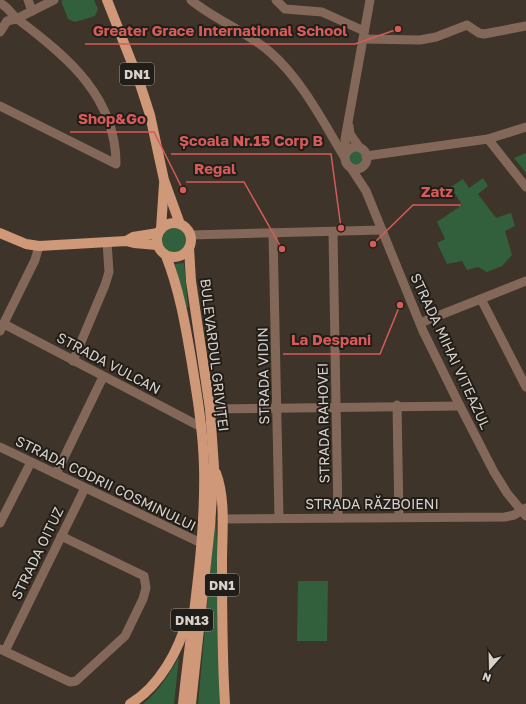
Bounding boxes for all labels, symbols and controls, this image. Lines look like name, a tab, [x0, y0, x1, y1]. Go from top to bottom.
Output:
callout: Greater Grace International School	[85, 17, 355, 44]
text: Greater Grace International School	[93, 21, 347, 39]
road number: DN1	[120, 63, 154, 85]
callout: Shop&Go	[70, 105, 154, 132]
text: Shop&Go	[78, 109, 146, 127]
callout: Școala Nr.15 Corp B	[171, 127, 331, 154]
text: Școala Nr.15 Corp B	[179, 131, 323, 149]
callout: Regal	[186, 155, 244, 182]
text: Regal	[194, 159, 236, 177]
callout: Zatz	[413, 178, 461, 205]
text: Zatz	[421, 182, 453, 200]
street label: STRADA MIHAI VITEAZUL	[407, 270, 495, 432]
street label: BULEVARDUL GRIVIȚEI	[196, 278, 233, 433]
street label: STRADA VIDIN	[254, 327, 272, 425]
callout: La Despani	[283, 327, 380, 354]
street label: STRADA VULCAN	[54, 328, 164, 398]
text: La Despani	[291, 330, 371, 348]
street label: STRADA RAHOVEI	[313, 362, 333, 484]
street label: STRADA CODRII COSMINULUI	[13, 432, 199, 534]
street label: STRADA RĂZBOIENI	[305, 495, 439, 512]
street label: STRADA OITUZ	[7, 504, 67, 602]
road number: DN1	[205, 574, 239, 596]
road number: DN13	[171, 609, 213, 631]
north arrow	[470, 648, 510, 688]
text: N	[480, 670, 493, 685]

